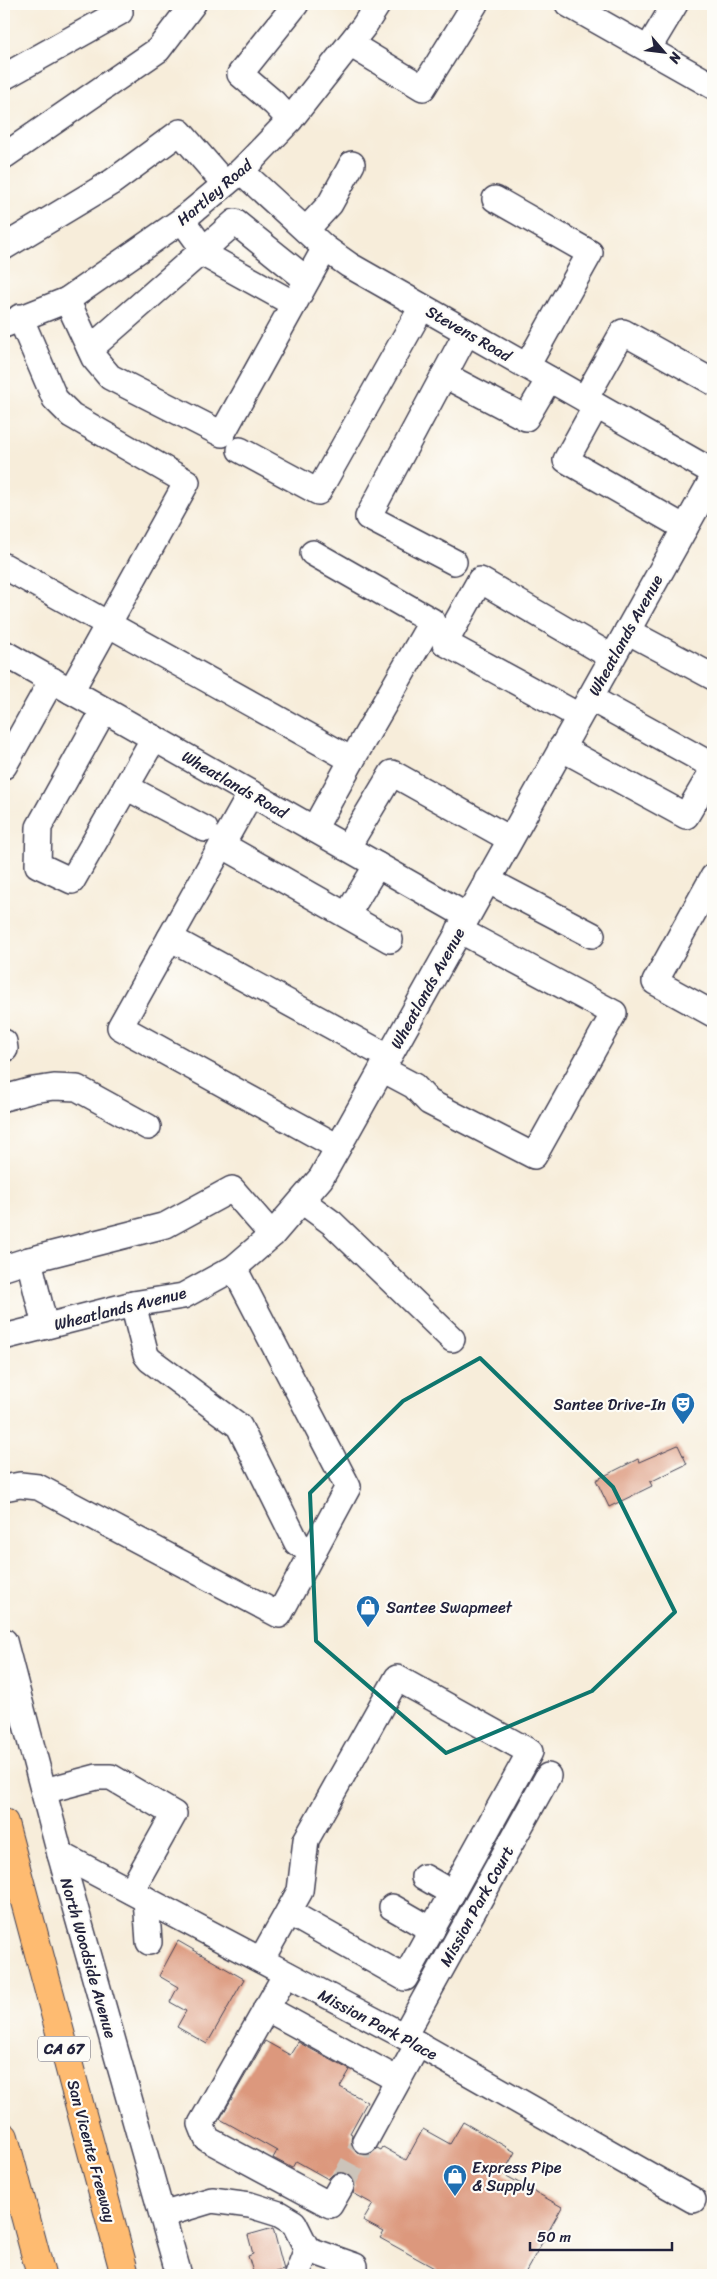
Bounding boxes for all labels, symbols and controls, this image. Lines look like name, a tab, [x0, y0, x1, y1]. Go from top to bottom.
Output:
north arrow	[640, 28, 690, 78]
text: N	[662, 47, 689, 68]
street label: Hartley Road	[170, 151, 260, 233]
street label: Stevens Road	[420, 297, 519, 371]
street label: Wheatlands Avenue	[580, 569, 671, 701]
street label: Wheatlands Road	[176, 742, 295, 827]
street label: Wheatlands Avenue	[382, 922, 473, 1054]
street label: Wheatlands Avenue	[51, 1278, 190, 1339]
place label: Santee Drive-In	[554, 1390, 666, 1419]
theatre icon: Santee Drive-In	[670, 1391, 696, 1425]
place label: Santee Swapmeet	[386, 1593, 513, 1622]
shop icon: Santee Swapmeet	[355, 1594, 381, 1628]
street label: Mission Park Court	[431, 1840, 522, 1972]
street label: North Woodside Avenue	[52, 1874, 125, 2042]
street label: Mission Park Place	[313, 1981, 443, 2068]
road number: CA 67	[38, 2036, 90, 2062]
street label: San Vicente Freeway	[58, 2076, 125, 2227]
place label: Express Pipe & Supply	[472, 2153, 562, 2200]
shop icon: Express Pipe & Supply	[442, 2163, 468, 2197]
scale bar	[530, 2219, 672, 2251]
text: 50 m	[537, 2224, 572, 2250]

